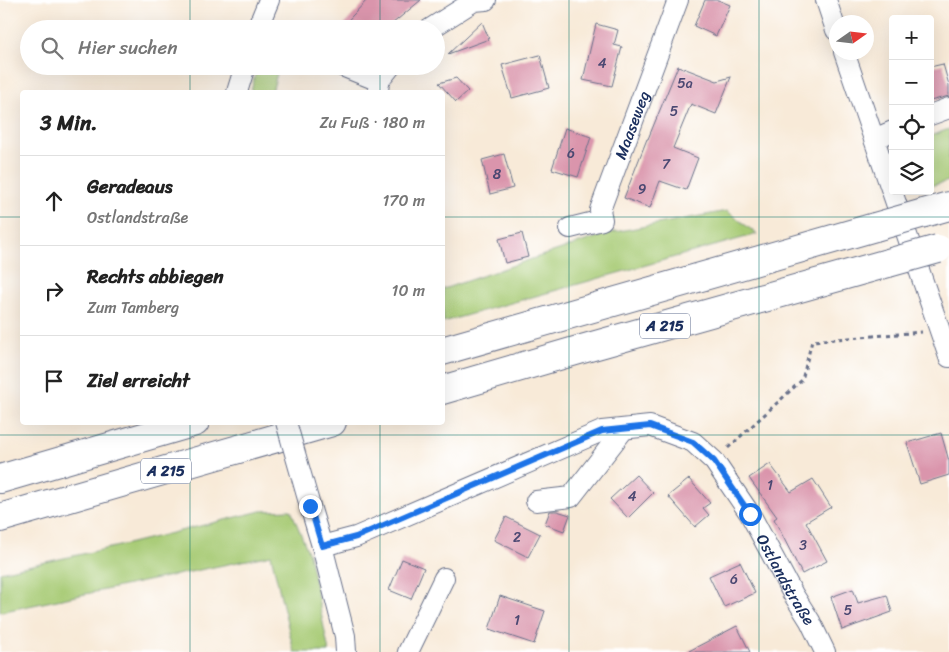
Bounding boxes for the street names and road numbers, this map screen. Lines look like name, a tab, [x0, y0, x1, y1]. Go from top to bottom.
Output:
street label: Maaseweg	[606, 86, 658, 164]
road number: A 215	[640, 314, 690, 338]
road number: A 215	[141, 458, 191, 484]
street label: Ostlandstraße	[748, 528, 823, 631]

